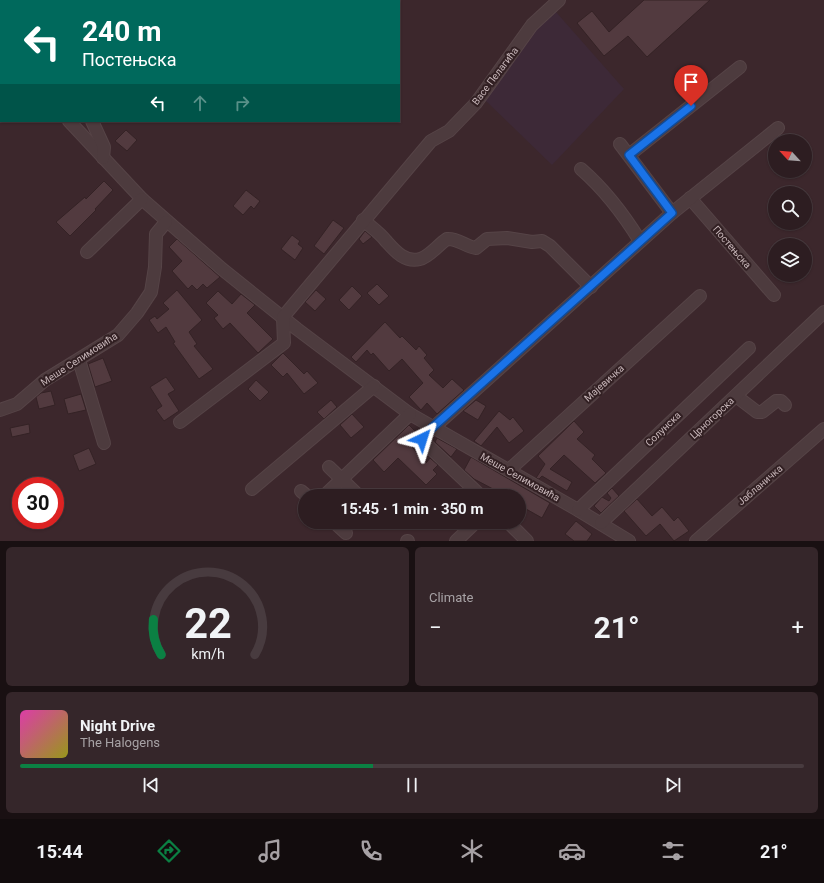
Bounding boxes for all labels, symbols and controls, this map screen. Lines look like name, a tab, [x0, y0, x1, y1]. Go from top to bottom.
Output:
text: 240 m	[82, 15, 161, 48]
icon: left	[16, 16, 68, 68]
street label: Васе Пелагића	[470, 45, 520, 107]
text: Постењска	[82, 49, 176, 70]
pin	[674, 65, 708, 106]
icon: arrive	[680, 71, 702, 93]
icon: left	[147, 92, 169, 114]
icon: ahead	[189, 92, 211, 114]
icon: right	[231, 92, 253, 114]
north arrow	[768, 134, 812, 178]
map controls	[768, 134, 812, 282]
button: search	[768, 186, 812, 230]
street label: Постењска	[711, 224, 753, 270]
button: layers	[768, 238, 812, 282]
street label: Меше Селимовића	[39, 330, 119, 388]
street label: Мајевичка	[582, 362, 626, 404]
street label: Црногорска	[688, 395, 736, 441]
street label: Солунска	[643, 410, 683, 448]
position arrow	[401, 418, 443, 460]
street label: Меше Селимовића	[478, 451, 562, 503]
street label: Јабланичка	[735, 463, 785, 507]
speed limit sign: 30	[12, 477, 64, 529]
text: 15:45 · 1 min · 350 m	[341, 500, 483, 518]
text: Climate	[429, 590, 473, 605]
text: 22	[184, 598, 231, 647]
text: 21°	[593, 610, 640, 645]
text: −	[429, 615, 442, 640]
text: +	[792, 615, 804, 640]
text: km/h	[191, 645, 224, 661]
text: Night Drive	[80, 717, 155, 735]
text: The Halogens	[80, 735, 160, 750]
icon: previous	[140, 774, 162, 796]
icon: pause	[401, 774, 423, 796]
icon: next	[662, 774, 684, 796]
icon: directions	[155, 837, 183, 865]
icon: music	[256, 837, 284, 865]
icon: phone	[357, 837, 385, 865]
icon: climate	[458, 837, 486, 865]
icon: car	[558, 837, 586, 865]
icon: filters	[659, 837, 687, 865]
text: 15:44	[36, 841, 83, 862]
text: 21°	[760, 841, 788, 862]

